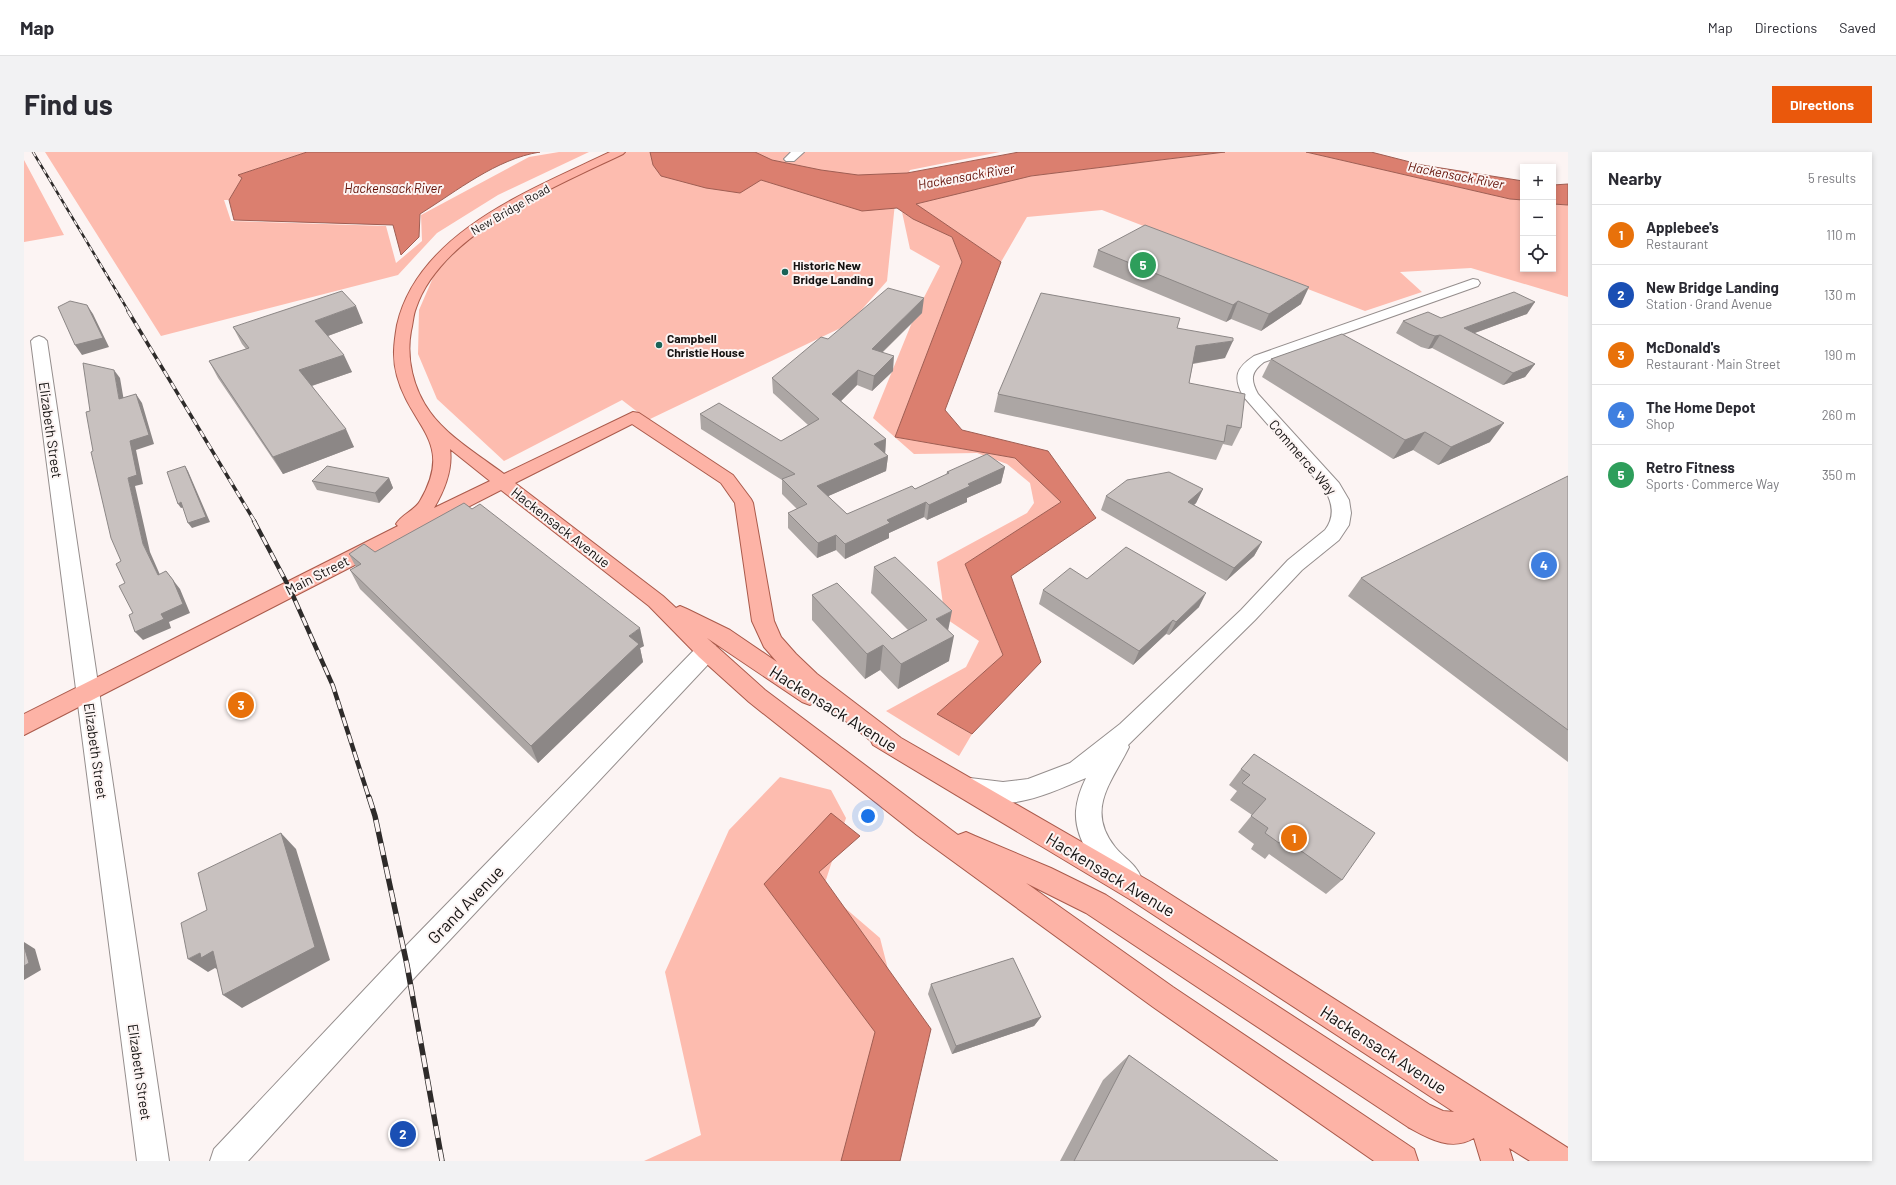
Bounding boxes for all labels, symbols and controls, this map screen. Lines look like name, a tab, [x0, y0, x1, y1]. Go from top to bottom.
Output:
text: Map	[20, 16, 54, 39]
text: Map	[1708, 19, 1733, 36]
text: Directions	[1755, 19, 1817, 36]
text: Saved	[1839, 19, 1876, 36]
button: Directions	[1772, 86, 1872, 123]
text: Find us	[24, 87, 113, 121]
water label: Hackensack River	[1407, 158, 1506, 192]
water label: Hackensack River	[917, 160, 1016, 192]
map controls	[1520, 164, 1556, 272]
button: +	[1520, 164, 1556, 200]
text: Nearby	[1608, 168, 1662, 188]
text: 5 results	[1808, 170, 1856, 186]
water label: Hackensack River	[344, 180, 442, 196]
street label: New Bridge Road	[468, 181, 552, 237]
button: −	[1520, 200, 1556, 236]
text: Applebee's	[1646, 218, 1719, 236]
text: 1	[1619, 227, 1623, 243]
text: 110 m	[1826, 227, 1856, 243]
button: locate	[1520, 236, 1556, 272]
text: Restaurant	[1646, 236, 1708, 252]
pin: 5	[1130, 250, 1156, 280]
place label: Historic New Bridge Landing	[793, 258, 874, 286]
marker: Historic New Bridge Landing	[780, 267, 790, 277]
text: New Bridge Landing	[1646, 278, 1779, 296]
text: 2	[1617, 287, 1625, 303]
text: 130 m	[1824, 287, 1856, 303]
text: Station · Grand Avenue	[1646, 296, 1772, 312]
place label: Campbell Christie House	[667, 331, 745, 359]
text: McDonald's	[1646, 338, 1720, 356]
marker: Campbell Christie House	[654, 340, 664, 350]
text: 3	[1617, 347, 1625, 363]
text: 190 m	[1824, 347, 1856, 363]
text: Restaurant · Main Street	[1646, 356, 1781, 372]
street label: Elizabeth Street	[36, 381, 66, 479]
text: The Home Depot	[1646, 398, 1755, 416]
text: 4	[1617, 407, 1625, 423]
text: 260 m	[1822, 407, 1856, 423]
street label: Commerce Way	[1266, 416, 1341, 499]
text: Shop	[1646, 416, 1675, 432]
text: Retro Fitness	[1646, 458, 1735, 476]
text: 5	[1617, 467, 1625, 483]
text: 350 m	[1822, 467, 1856, 483]
text: Sports · Commerce Way	[1646, 476, 1779, 492]
street label: Hackensack Avenue	[508, 483, 614, 571]
pin: 4	[1531, 550, 1557, 580]
street label: Main Street	[282, 552, 352, 598]
street label: Hackensack Avenue	[766, 661, 902, 755]
pin: 3	[228, 690, 254, 720]
street label: Elizabeth Street	[81, 702, 111, 800]
your location	[858, 806, 878, 826]
pin: 1	[1281, 823, 1307, 853]
street label: Hackensack Avenue	[1043, 828, 1179, 920]
street label: Grand Avenue	[423, 861, 507, 947]
street label: Hackensack Avenue	[1317, 1001, 1451, 1097]
street label: Elizabeth Street	[125, 1023, 155, 1121]
pin: 2	[390, 1119, 416, 1149]

